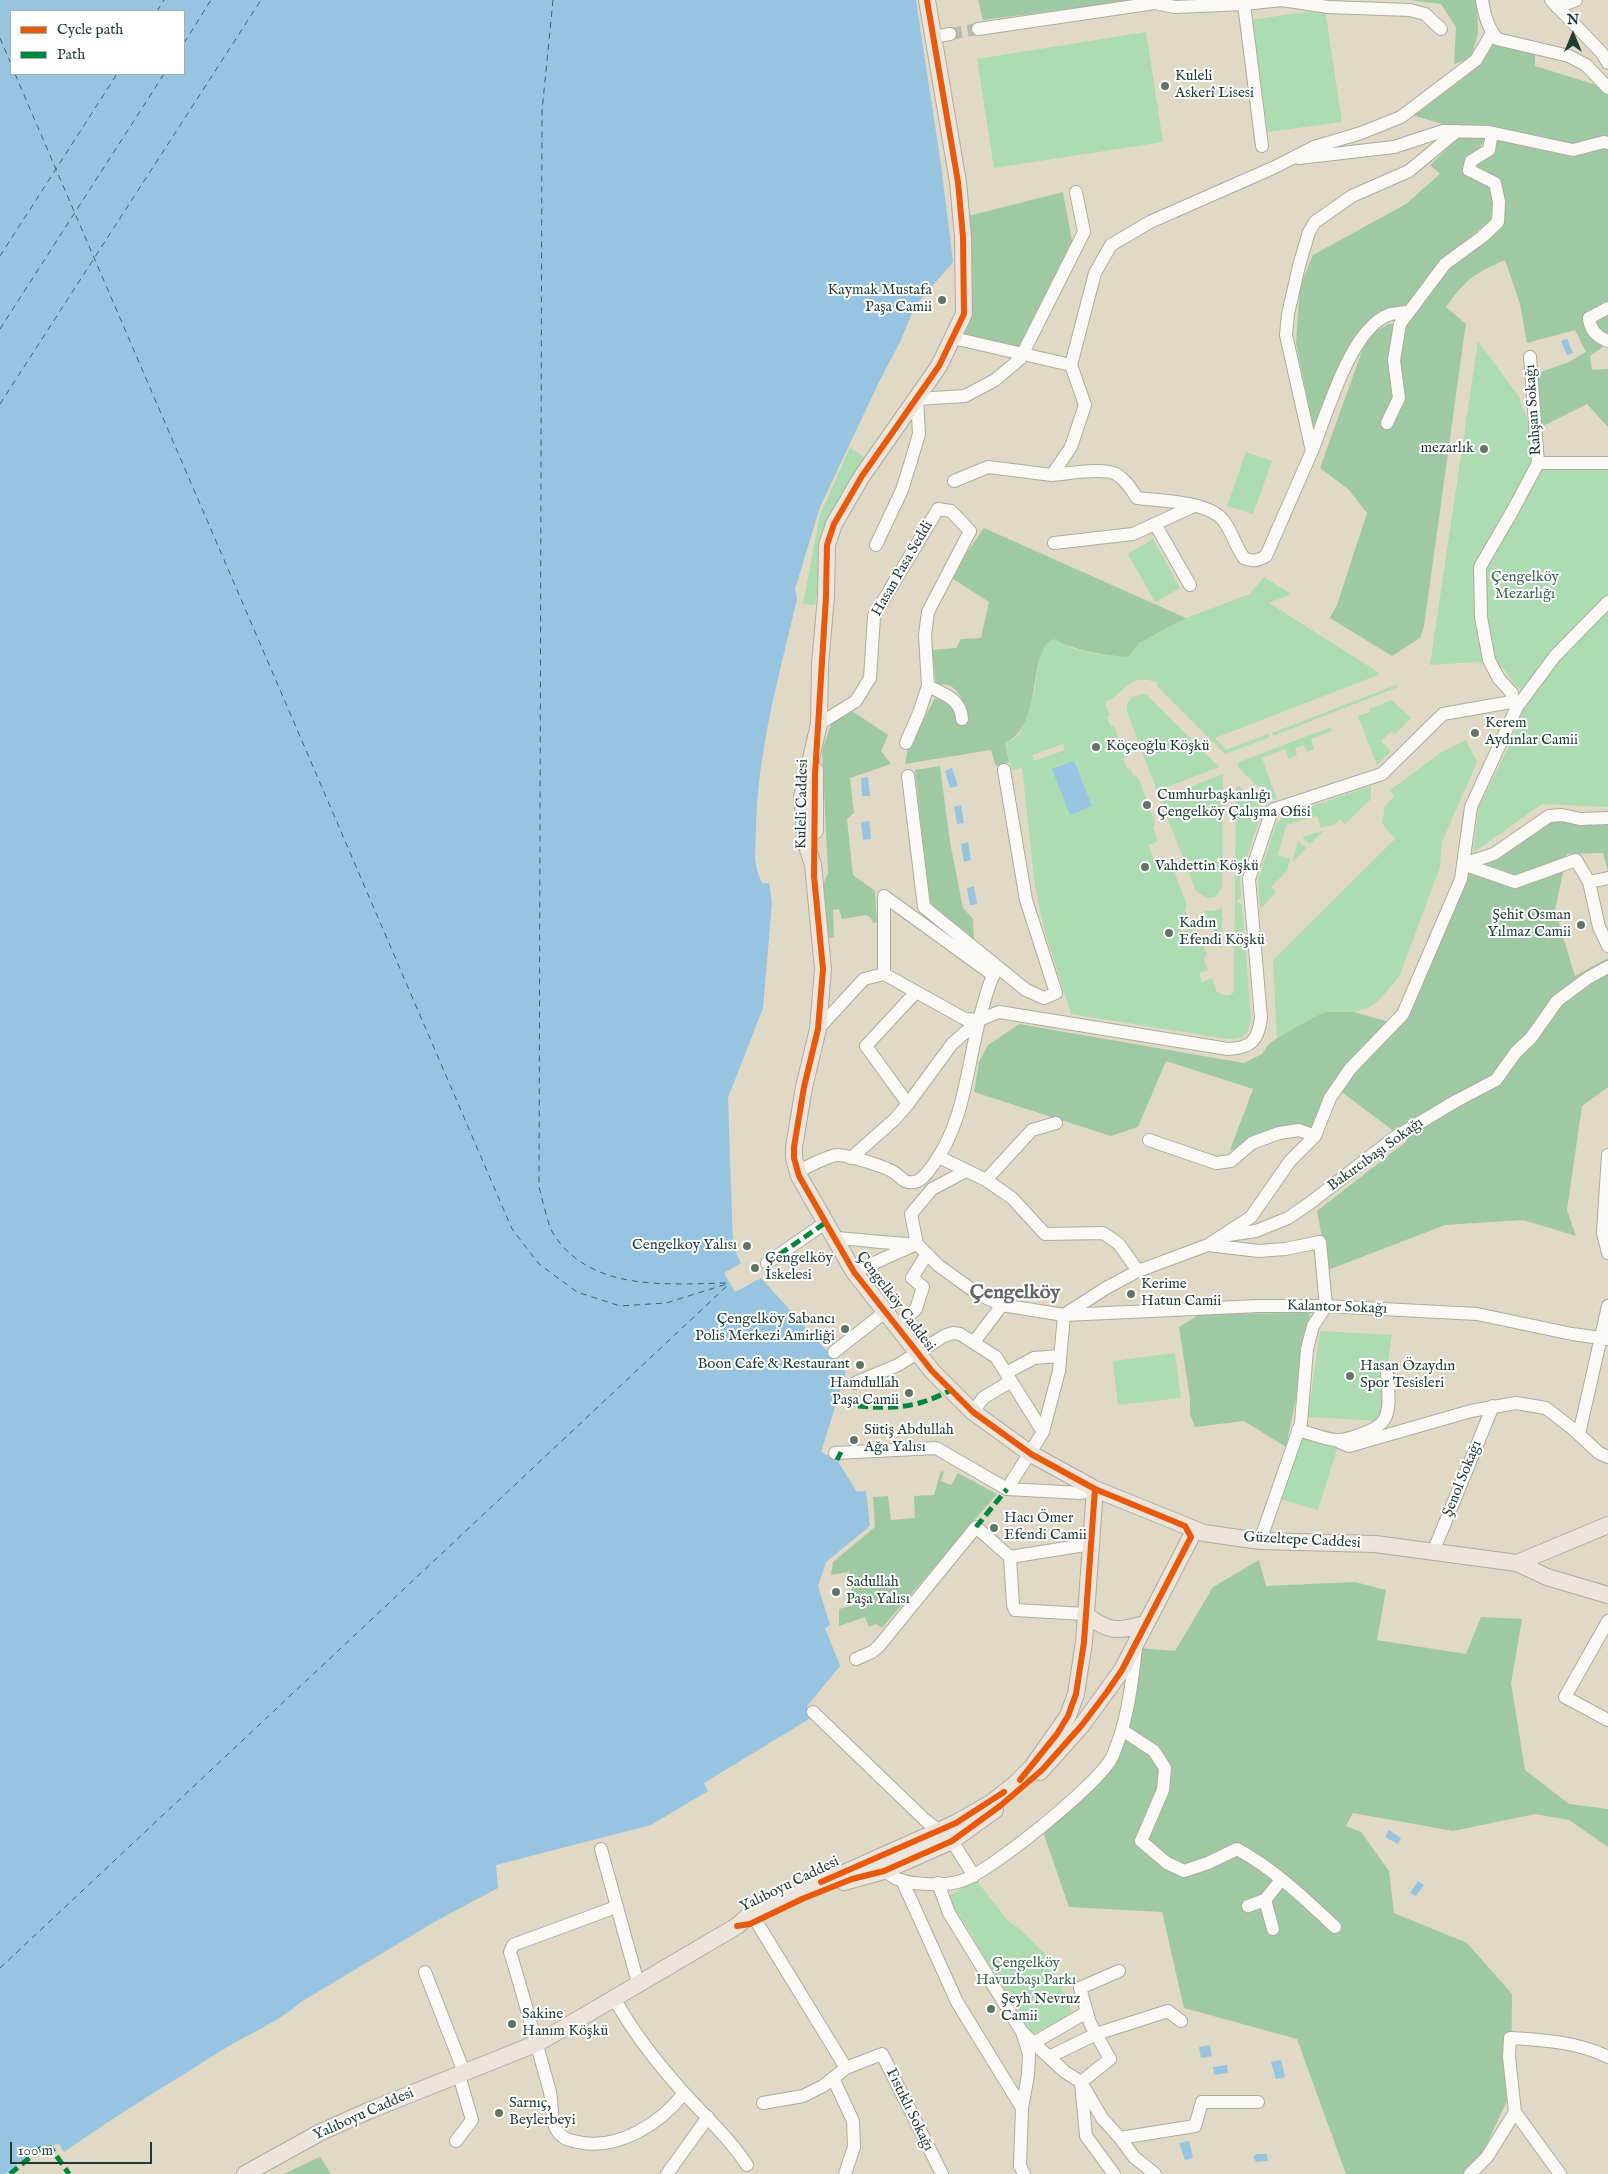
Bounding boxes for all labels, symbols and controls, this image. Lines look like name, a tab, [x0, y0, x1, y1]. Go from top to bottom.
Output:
legend	[10, 10, 185, 75]
north arrow	[1548, 10, 1598, 60]
text: N	[1567, 11, 1579, 29]
text: Cycle path	[57, 20, 123, 39]
text: Path	[57, 45, 85, 64]
place label: Kuleli Askerî Lisesi	[1175, 68, 1254, 103]
marker: Kuleli Askerî Lisesi	[1159, 80, 1171, 92]
place label: Kaymak Mustafa Paşa Camii	[828, 282, 932, 317]
marker: Kaymak Mustafa Paşa Camii	[936, 294, 948, 306]
street label: Rahşan Sokağı	[1522, 364, 1546, 456]
place label: mezarlık	[1420, 440, 1474, 458]
marker: mezarlık	[1478, 443, 1490, 455]
street label: Hasan Pasa Seddi	[868, 518, 938, 620]
park label: Çengelköy Mezarlığı	[1491, 569, 1559, 604]
place label: Kerem Aydınlar Camii	[1485, 715, 1578, 750]
marker: Kerem Aydınlar Camii	[1469, 727, 1481, 739]
place label: Köçeoğlu Köşkü	[1106, 738, 1209, 756]
marker: Köçeoğlu Köşkü	[1090, 741, 1102, 753]
street label: Kuleli Caddesi	[793, 759, 813, 849]
place label: Cumhurbaşkanlığı Çengelköy Çalışma Ofisi	[1157, 787, 1311, 822]
marker: Cumhurbaşkanlığı Çengelköy Çalışma Ofisi	[1141, 799, 1153, 811]
place label: Vahdettin Köşkü	[1155, 858, 1259, 876]
marker: Vahdettin Köşkü	[1139, 861, 1151, 873]
place label: Şehit Osman Yılmaz Camii	[1488, 907, 1571, 942]
place label: Kadın Efendi Köşkü	[1179, 915, 1265, 950]
marker: Şehit Osman Yılmaz Camii	[1575, 919, 1587, 931]
marker: Kadın Efendi Köşkü	[1163, 927, 1175, 939]
street label: Bakırcıbaşı Sokağı	[1325, 1114, 1427, 1196]
place label: Cengelkoy Yalısı	[632, 1237, 737, 1255]
marker: Cengelkoy Yalısı	[741, 1240, 753, 1252]
street label: Çengelköy Caddesi	[852, 1248, 938, 1356]
place label: Çengelköy İskelesi	[765, 1250, 833, 1285]
marker: Çengelköy İskelesi	[749, 1262, 761, 1274]
place label: Kerime Hatun Camii	[1141, 1276, 1221, 1311]
district label: Çengelköy	[970, 1282, 1060, 1306]
marker: Kerime Hatun Camii	[1125, 1288, 1137, 1300]
street label: Kalantor Sokağı	[1287, 1297, 1387, 1319]
place label: Çengelköy Sabancı Polis Merkezi Amirliği	[695, 1311, 835, 1346]
marker: Çengelköy Sabancı Polis Merkezi Amirliği	[839, 1323, 851, 1335]
place label: Boon Cafe & Restaurant	[697, 1356, 850, 1374]
place label: Hasan Özaydın Spor Tesisleri	[1360, 1358, 1455, 1393]
marker: Boon Cafe & Restaurant	[854, 1359, 866, 1371]
marker: Hasan Özaydın Spor Tesisleri	[1344, 1370, 1356, 1382]
place label: Hamdullah Paşa Camii	[830, 1375, 899, 1410]
marker: Hamdullah Paşa Camii	[903, 1387, 915, 1399]
place label: Sütiş Abdullah Ağa Yalısı	[864, 1422, 954, 1457]
marker: Sütiş Abdullah Ağa Yalısı	[848, 1434, 860, 1446]
street label: Şenol Sokağı	[1440, 1438, 1486, 1520]
place label: Hacı Ömer Efendi Camii	[1004, 1510, 1087, 1545]
marker: Hacı Ömer Efendi Camii	[988, 1522, 1000, 1534]
street label: Güzeltepe Caddesi	[1243, 1529, 1361, 1553]
place label: Sadullah Paşa Yalısı	[846, 1574, 910, 1609]
marker: Sadullah Paşa Yalısı	[830, 1586, 842, 1598]
street label: Yalıboyu Caddesi	[737, 1853, 843, 1917]
park label: Çengelköy Havuzbaşı Parkı	[976, 1955, 1076, 1990]
place label: Şeyh Nevruz Camii	[1001, 1991, 1080, 2026]
marker: Şeyh Nevruz Camii	[985, 2003, 997, 2015]
place label: Sakine Hanım Köşkü	[522, 2006, 608, 2041]
marker: Sakine Hanım Köşkü	[506, 2018, 518, 2030]
street label: Fıstıklı Sokağı	[881, 2066, 937, 2154]
street label: Yalıboyu Caddesi	[311, 2085, 417, 2145]
place label: Sarnıç, Beylerbeyi	[509, 2095, 576, 2130]
marker: Sarnıç, Beylerbeyi	[493, 2107, 505, 2119]
scale bar	[12, 2132, 155, 2164]
text: 100 m	[18, 2141, 53, 2160]

